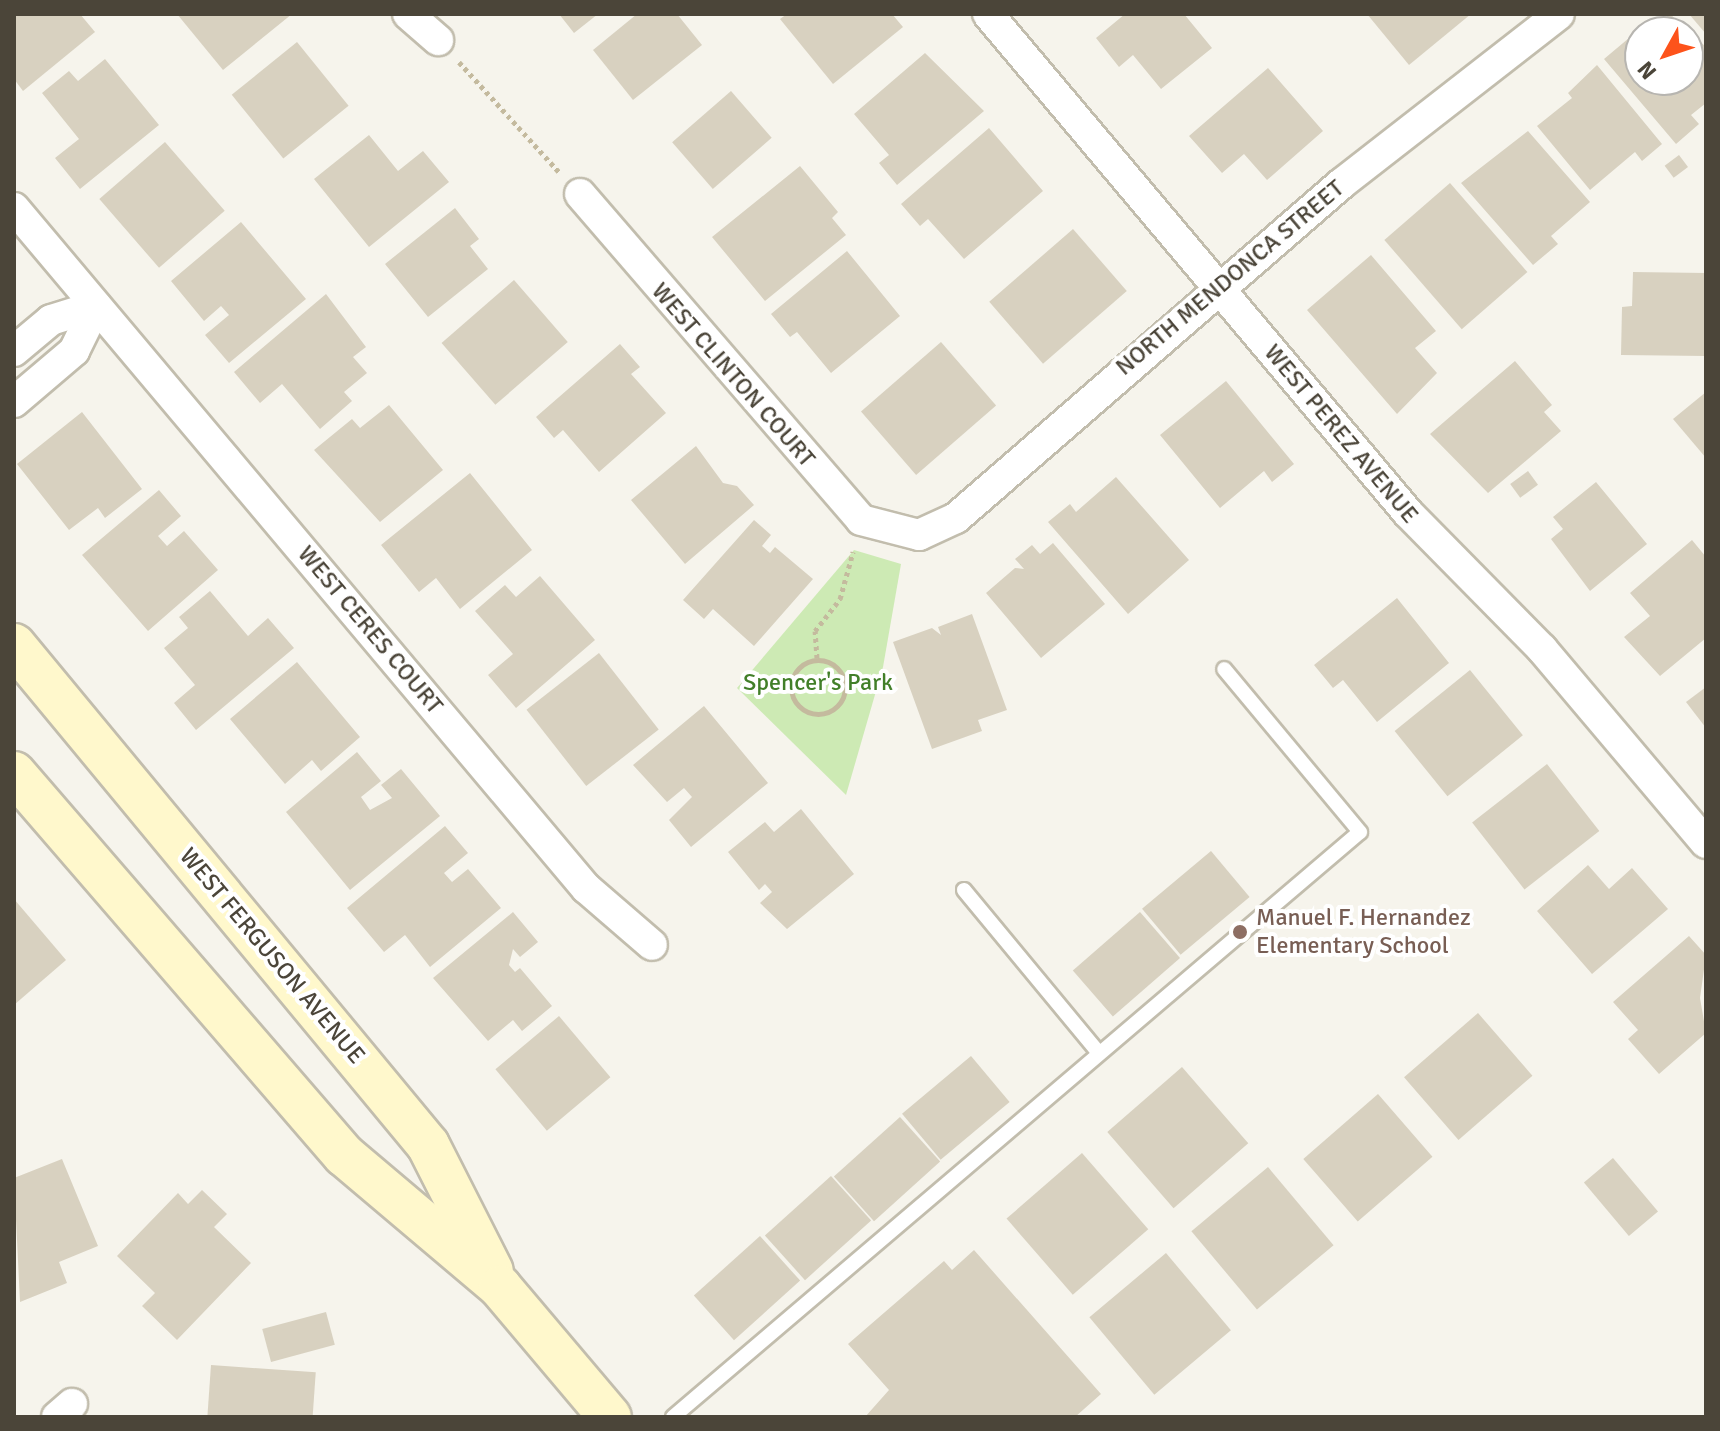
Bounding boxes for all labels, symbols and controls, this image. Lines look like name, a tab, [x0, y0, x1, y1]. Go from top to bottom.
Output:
north arrow	[1624, 16, 1704, 96]
text: N	[1632, 56, 1662, 85]
street label: NORTH MENDONCA STREET	[1110, 174, 1350, 382]
street label: WEST CLINTON COURT	[645, 277, 821, 473]
street label: WEST PEREZ AVENUE	[1258, 339, 1424, 529]
street label: WEST CERES COURT	[291, 540, 449, 720]
park label: Spencer's Park	[743, 669, 893, 697]
street label: WEST FERGUSON AVENUE	[173, 842, 371, 1070]
place label: Manuel F. Hernandez Elementary School	[1256, 904, 1471, 960]
marker: Manuel F. Hernandez Elementary School	[1231, 923, 1249, 941]

